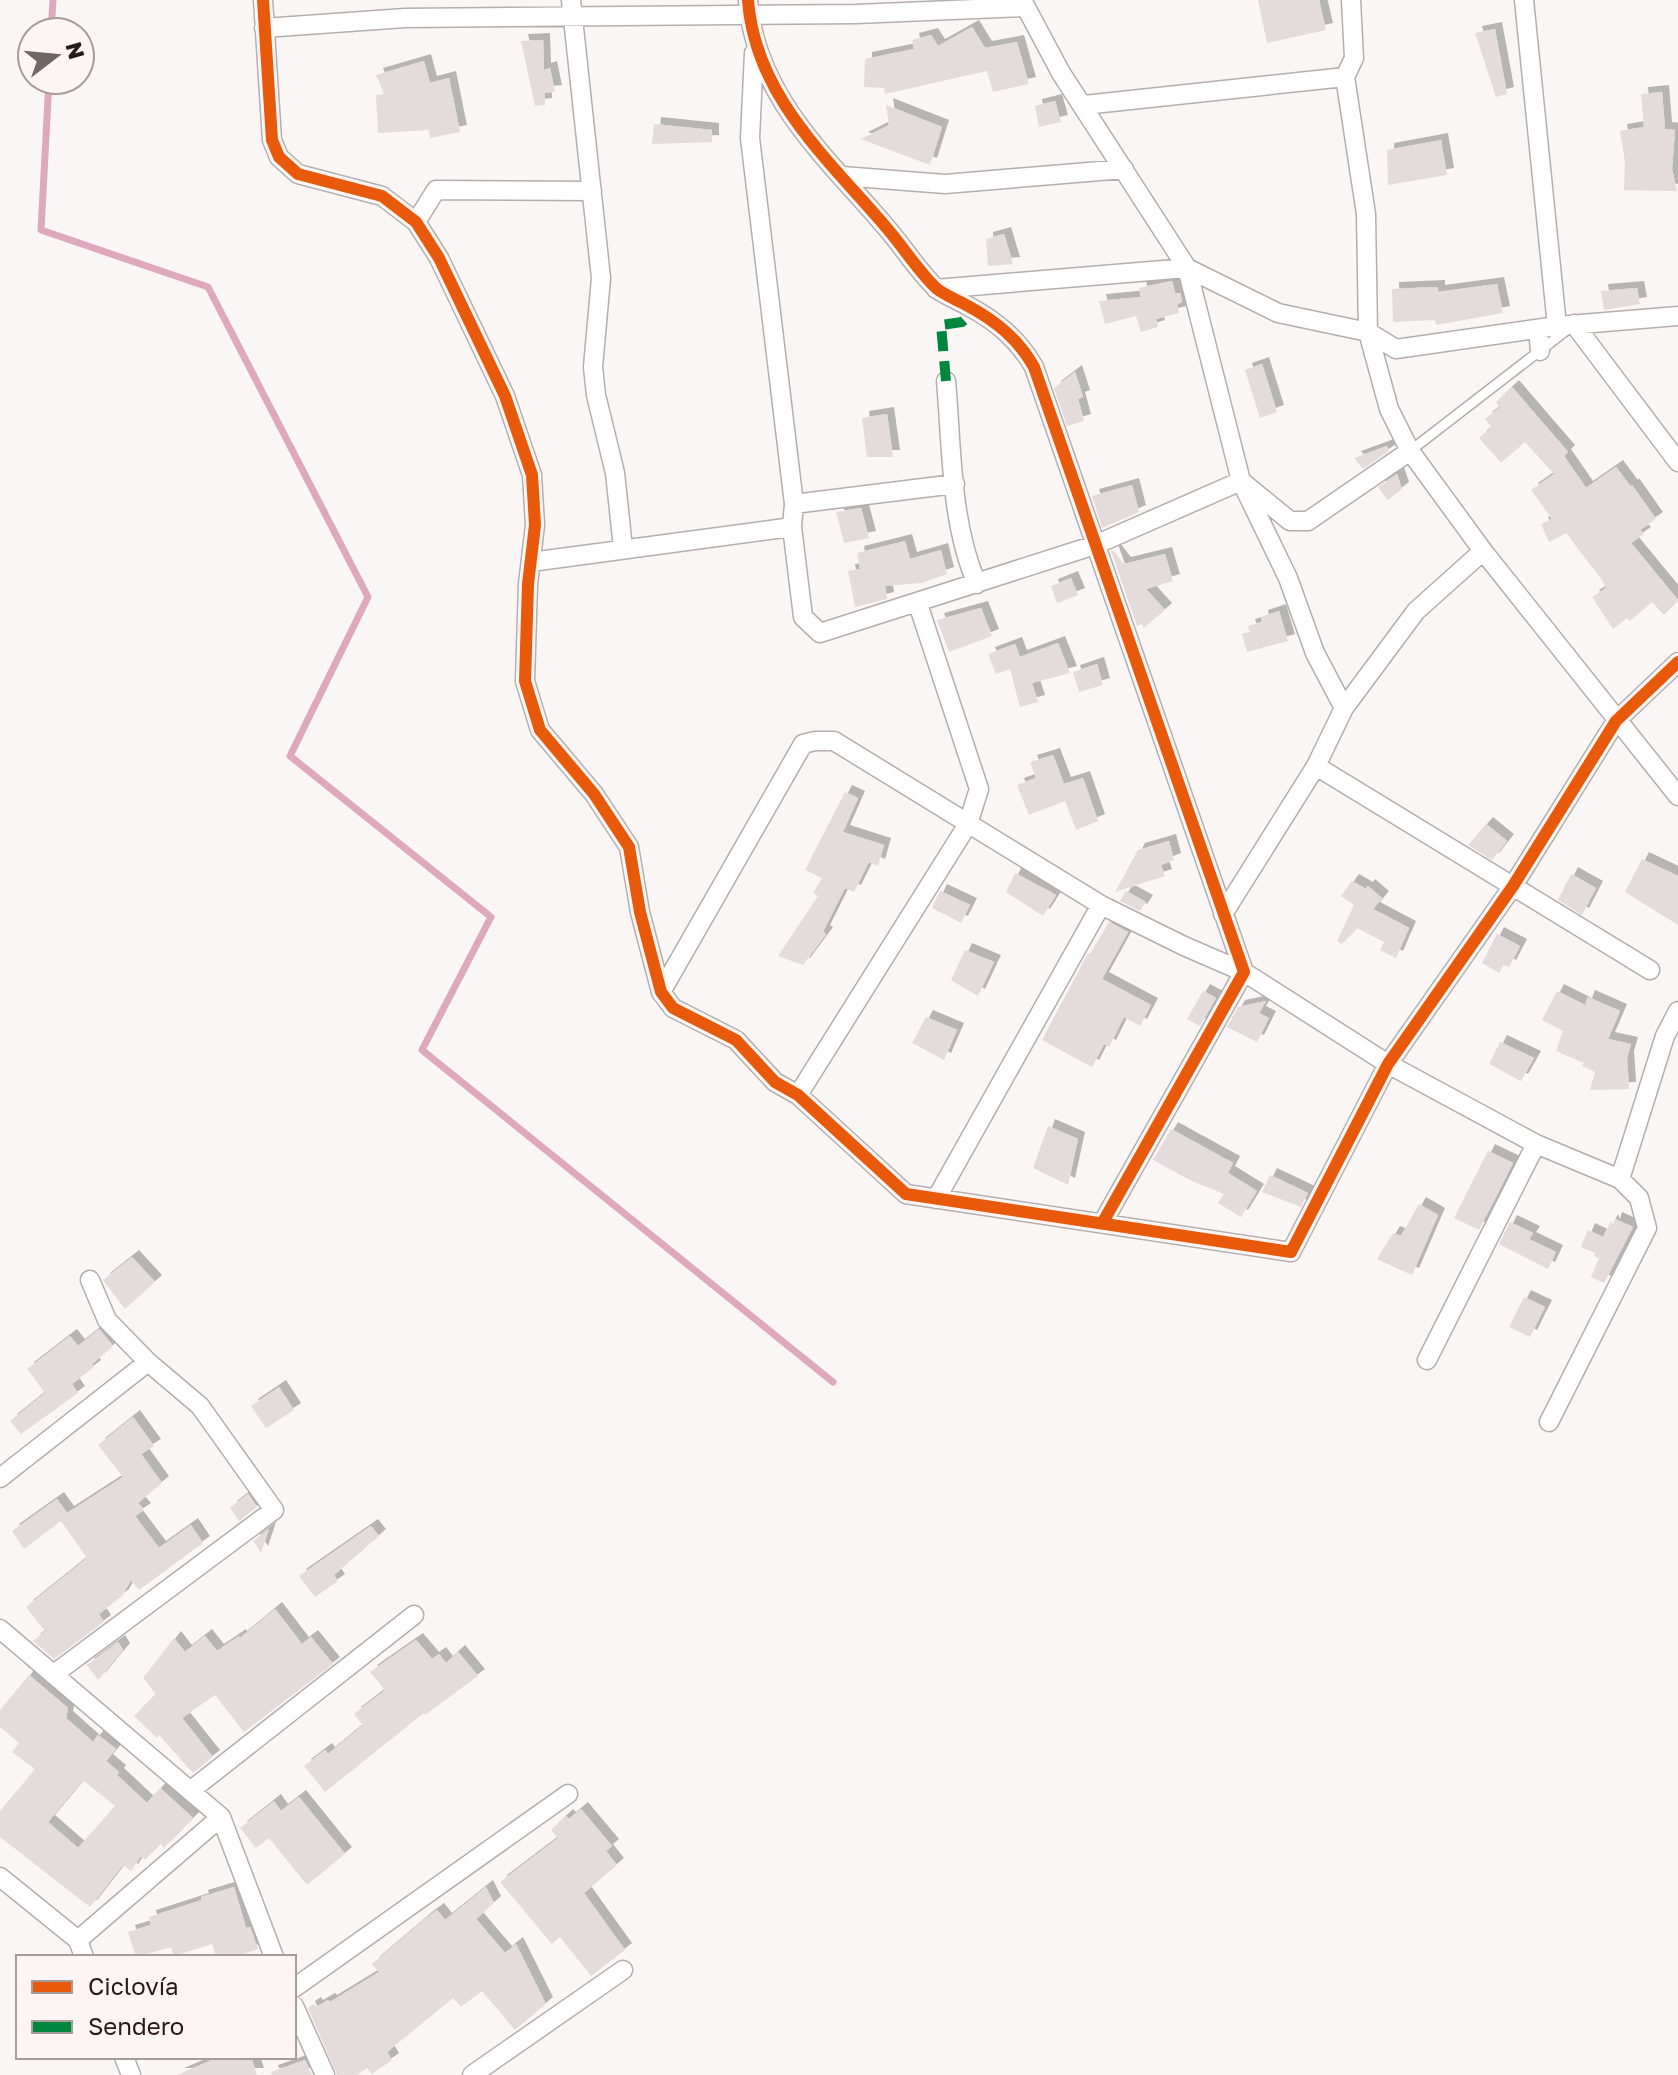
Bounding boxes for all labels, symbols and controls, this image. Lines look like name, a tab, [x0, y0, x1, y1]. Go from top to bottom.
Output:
north arrow	[16, 16, 96, 96]
text: N	[60, 39, 91, 62]
legend	[16, 1955, 296, 2059]
text: Ciclovía	[88, 1971, 179, 2000]
text: Sendero	[88, 2011, 184, 2040]

